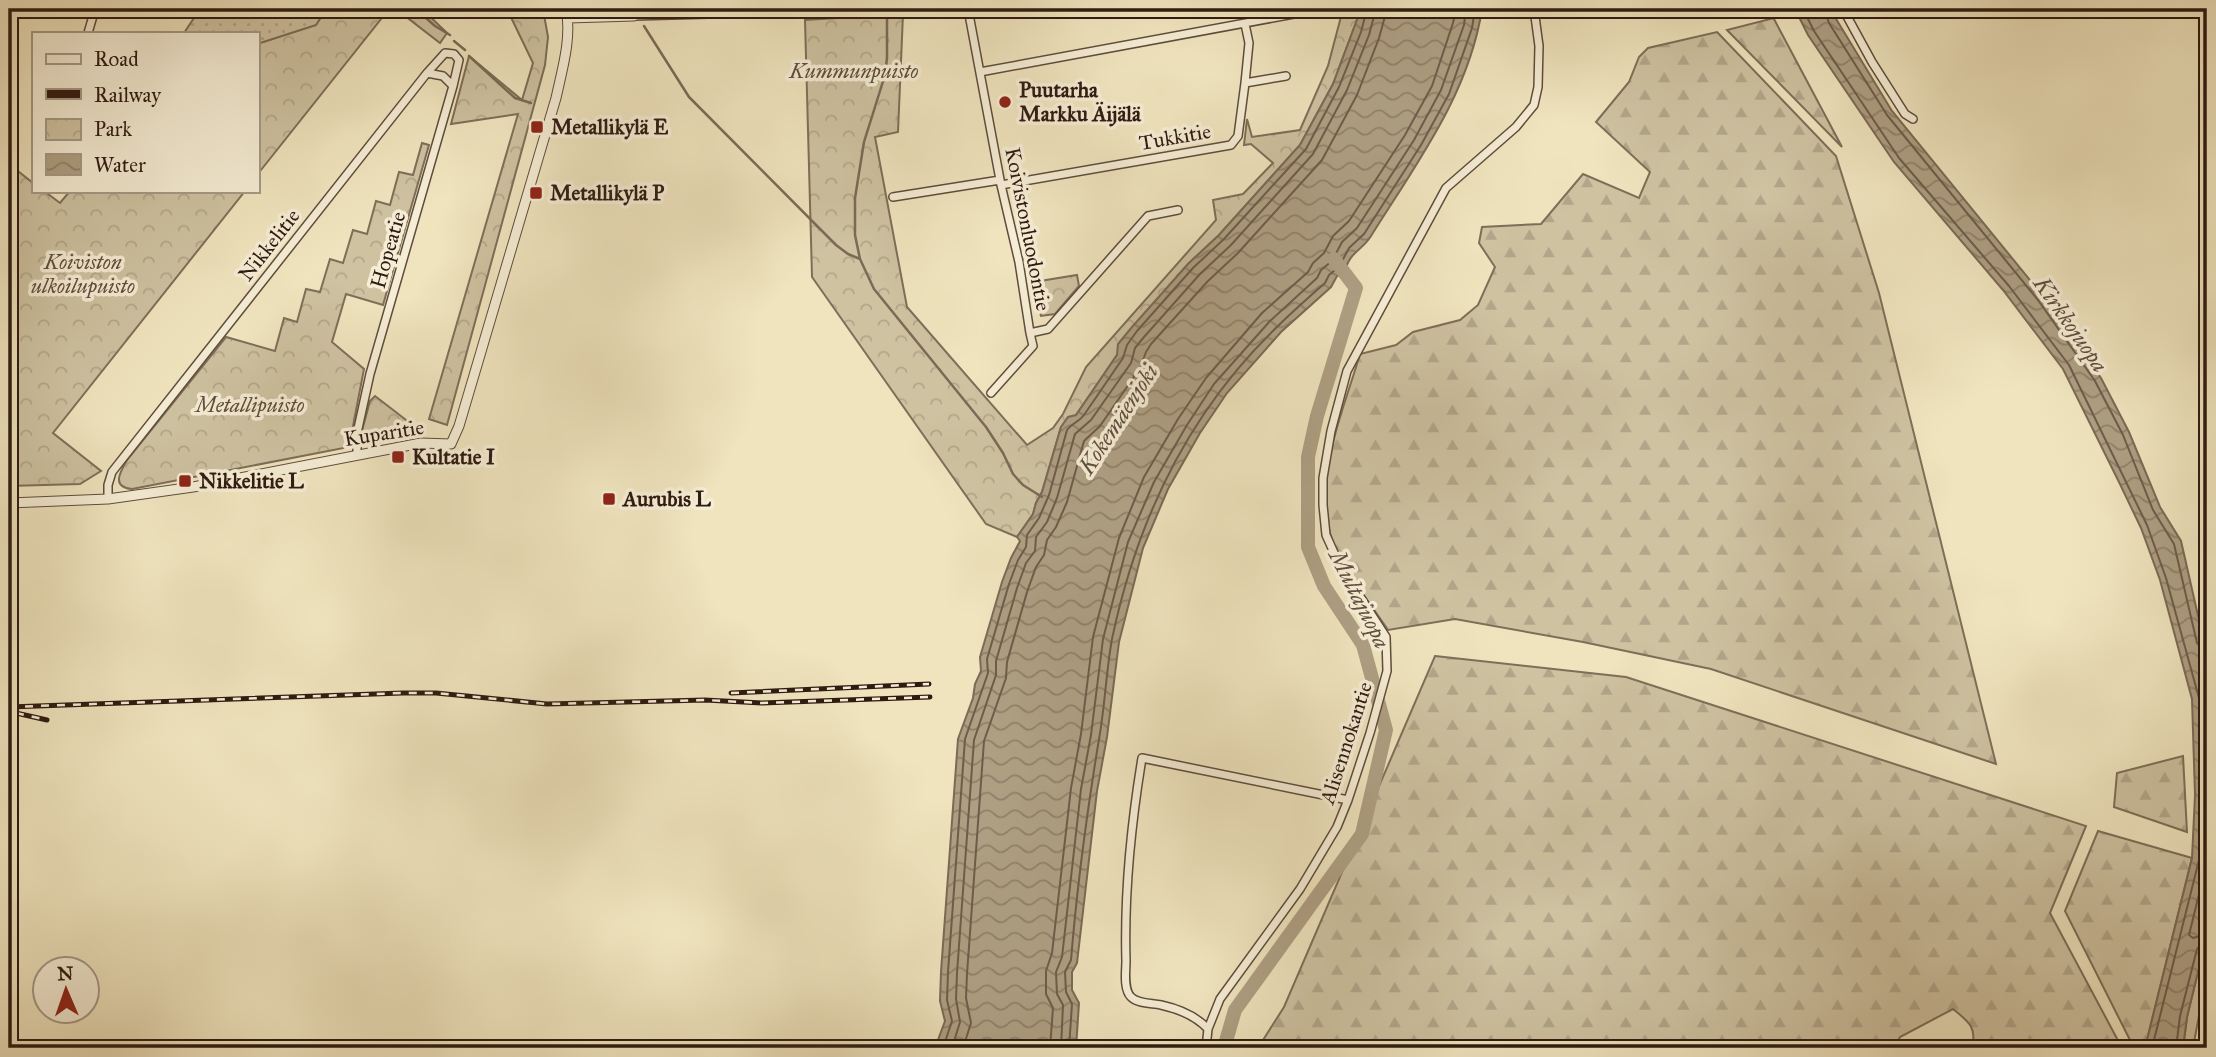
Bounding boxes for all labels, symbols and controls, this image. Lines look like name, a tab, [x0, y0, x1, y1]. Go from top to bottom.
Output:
legend	[32, 32, 259, 192]
text: Road	[94, 46, 139, 72]
park label: Kummunpuisto	[788, 58, 919, 84]
place label: Puutarha Markku Äijälä	[1019, 77, 1142, 127]
text: Railway	[94, 82, 162, 108]
marker: Puutarha Markku Äijälä	[997, 94, 1013, 110]
place label: Metallikylä E	[551, 114, 668, 140]
text: Park	[94, 116, 132, 142]
street label: Tukkitie	[1137, 118, 1213, 156]
marker: Metallikylä E	[529, 119, 545, 135]
street label: Koivistonluodontie	[999, 145, 1057, 313]
text: Water	[94, 152, 146, 178]
place label: Metallikylä P	[550, 180, 664, 206]
marker: Metallikylä P	[528, 185, 544, 201]
street label: Nikkelitie	[233, 203, 305, 286]
street label: Hopeatie	[365, 208, 411, 291]
park label: Koiviston ulkoilupuisto	[31, 249, 135, 299]
water label: Kirkkojuopa	[2026, 270, 2114, 378]
water label: Kokemäenjoki	[1072, 358, 1164, 480]
park label: Metallipuisto	[194, 392, 304, 418]
street label: Kuparitie	[342, 414, 426, 452]
place label: Kultatie I	[412, 444, 495, 470]
marker: Kultatie I	[390, 449, 406, 465]
place label: Nikkelitie L	[199, 468, 304, 494]
marker: Nikkelitie L	[177, 473, 193, 489]
place label: Aurubis L	[621, 486, 711, 512]
marker: Aurubis L	[601, 491, 617, 507]
water label: Multajuopa	[1322, 543, 1397, 653]
street label: Alisennokantie	[1314, 678, 1378, 808]
north arrow	[32, 956, 102, 1026]
text: N	[57, 962, 74, 985]

